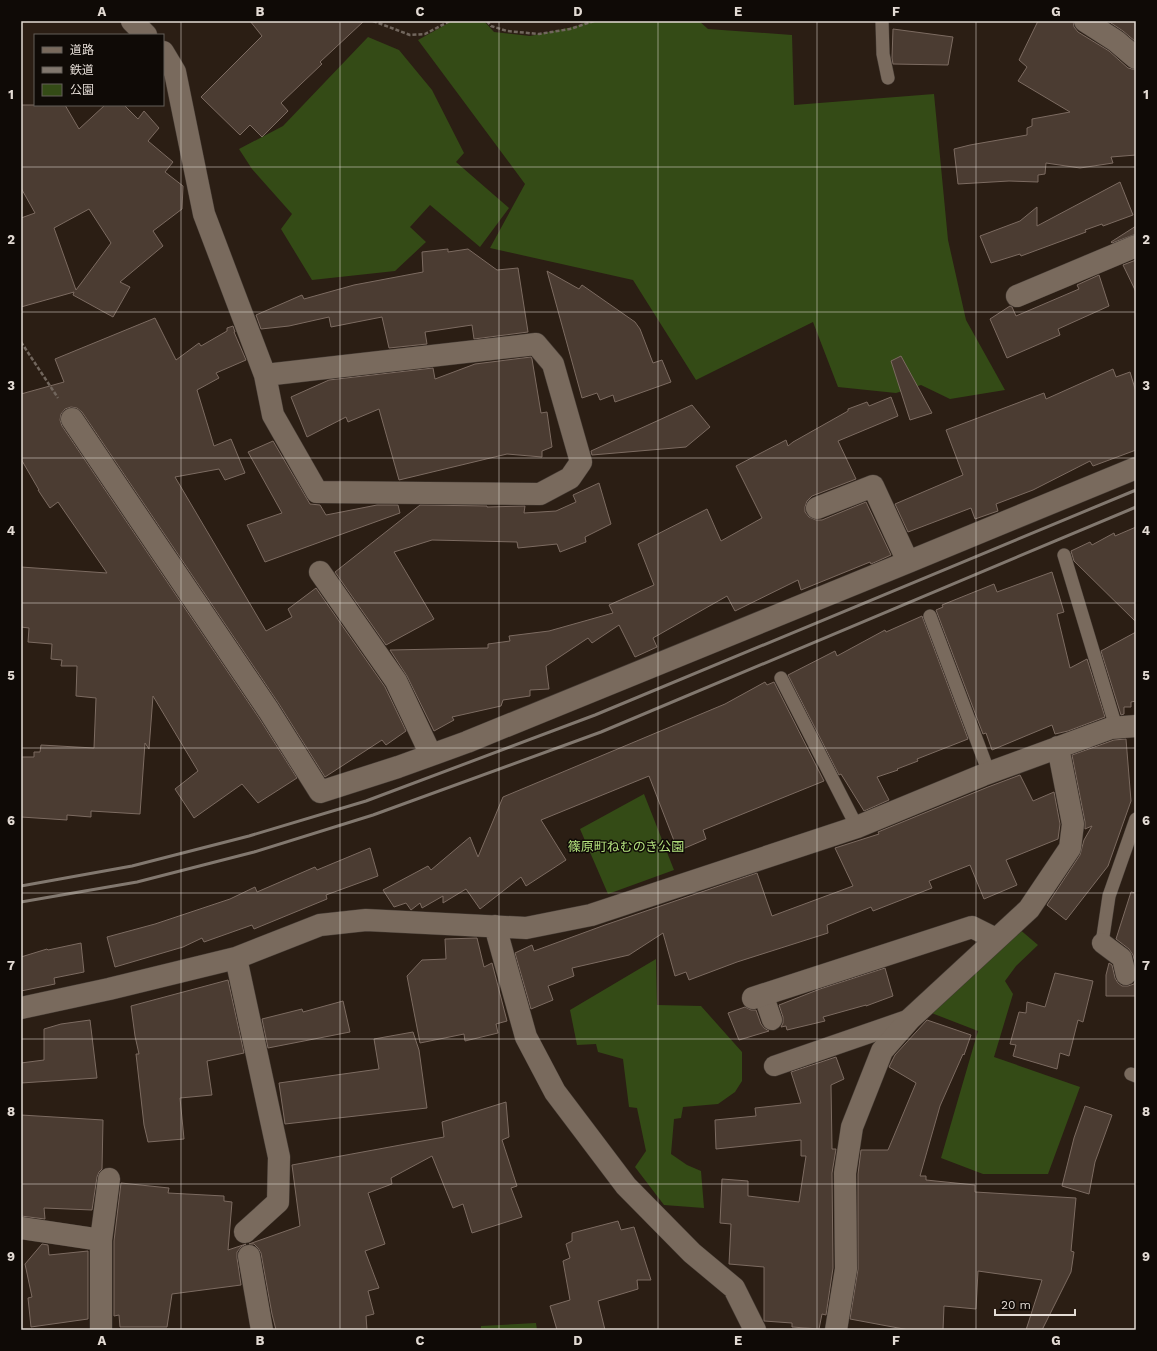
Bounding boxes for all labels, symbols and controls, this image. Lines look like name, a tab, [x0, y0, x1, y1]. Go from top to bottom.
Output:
text: A	[98, 4, 107, 19]
text: B	[256, 4, 265, 19]
text: C	[416, 4, 425, 19]
text: D	[573, 4, 583, 19]
text: E	[734, 4, 742, 19]
text: F	[892, 4, 900, 19]
text: G	[1051, 4, 1061, 19]
legend	[34, 34, 164, 106]
text: 道路	[70, 43, 94, 57]
text: 鉄道	[70, 63, 94, 77]
text: 公園	[70, 83, 94, 97]
text: 1	[8, 87, 14, 102]
text: 1	[1143, 87, 1149, 102]
text: 2	[7, 232, 15, 247]
text: 2	[1142, 232, 1150, 247]
text: 3	[7, 378, 15, 393]
text: 3	[1142, 378, 1150, 393]
text: 4	[7, 523, 16, 538]
text: 4	[1142, 523, 1151, 538]
text: 5	[7, 668, 15, 683]
text: 5	[1142, 668, 1150, 683]
text: 6	[7, 813, 15, 828]
text: 6	[1142, 813, 1150, 828]
park label: 篠原町ねむのき公園	[568, 839, 684, 854]
text: 7	[7, 958, 15, 973]
text: 7	[1142, 958, 1150, 973]
text: 8	[7, 1104, 15, 1119]
text: 8	[1142, 1104, 1150, 1119]
text: 9	[7, 1249, 15, 1264]
text: 9	[1142, 1249, 1150, 1264]
scale bar	[995, 1291, 1075, 1317]
text: 20 m	[1001, 1298, 1031, 1312]
text: A	[98, 1333, 107, 1348]
text: B	[256, 1333, 265, 1348]
text: C	[416, 1333, 425, 1348]
text: D	[573, 1333, 583, 1348]
text: E	[734, 1333, 742, 1348]
text: F	[892, 1333, 900, 1348]
text: G	[1051, 1333, 1061, 1348]

